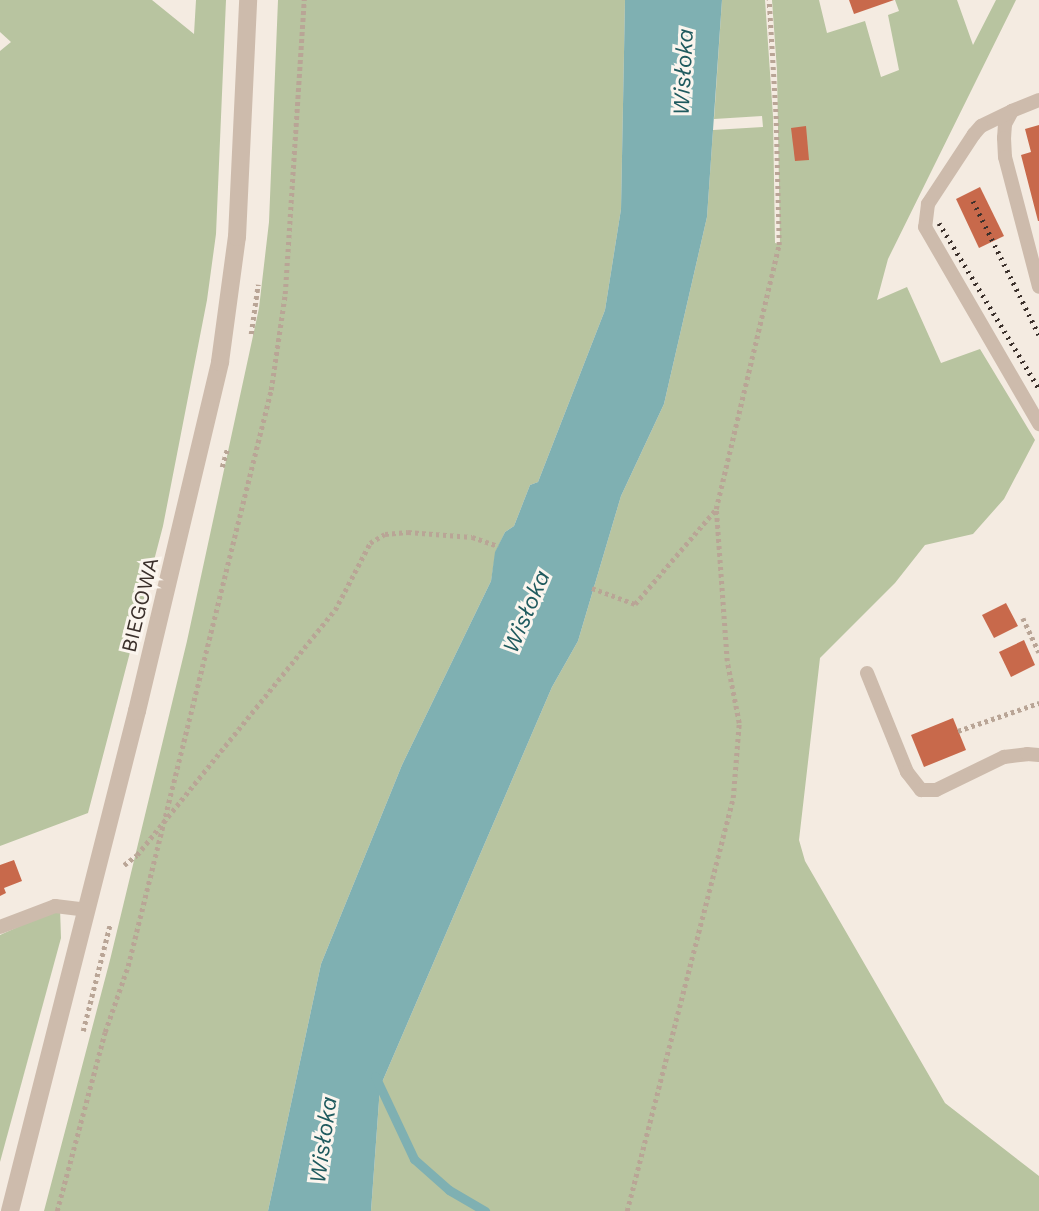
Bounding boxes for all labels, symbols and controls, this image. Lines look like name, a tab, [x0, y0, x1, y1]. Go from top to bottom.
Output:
water label: Wisłoka	[668, 28, 700, 116]
street label: BIEGOWA	[116, 555, 164, 655]
water label: Wisłoka	[497, 566, 557, 658]
water label: Wisłoka	[304, 1095, 344, 1185]

